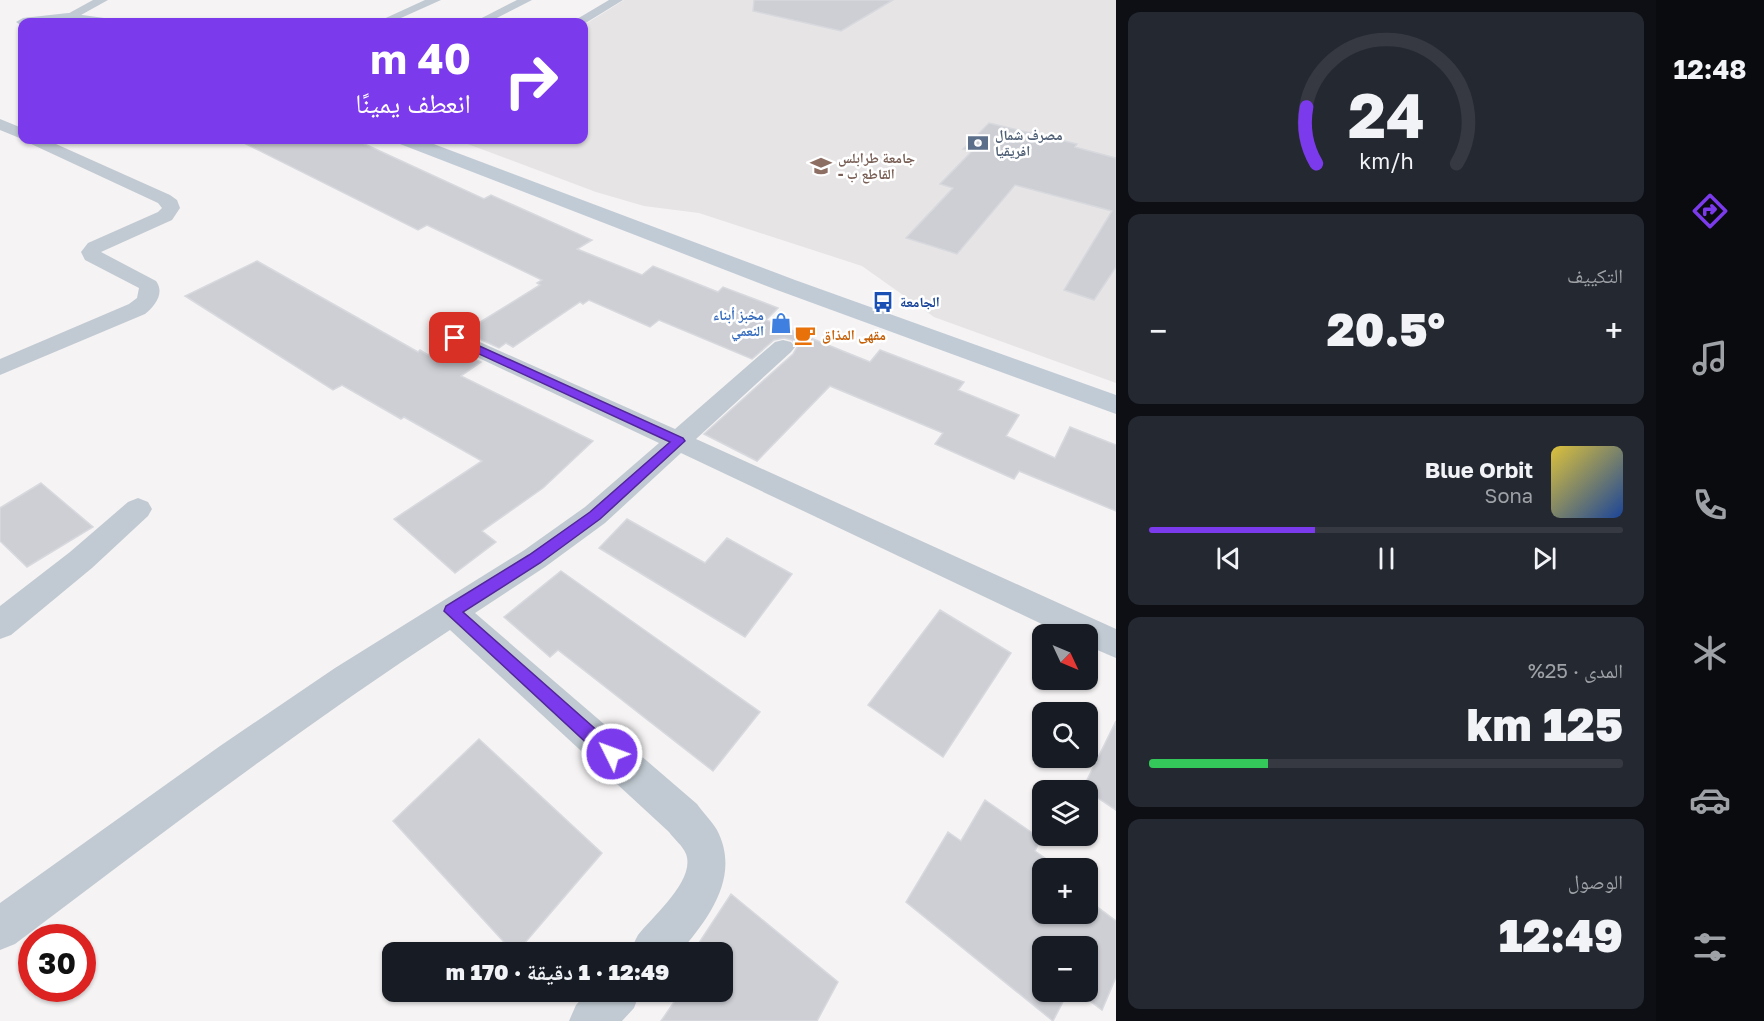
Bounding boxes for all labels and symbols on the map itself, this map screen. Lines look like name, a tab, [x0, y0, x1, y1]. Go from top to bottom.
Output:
place label: مصرف شمال افريقيا	[995, 126, 1063, 159]
bank icon: مصرف شمال افريقيا	[966, 131, 990, 155]
place label: جامعة طرابلس - القاطع ب	[838, 149, 915, 184]
school or university icon: جامعة طرابلس - القاطع ب	[809, 154, 833, 178]
bus stop icon: الجامعة	[871, 290, 895, 314]
place label: الجامعة	[900, 293, 940, 310]
place label: مخبز أبناء النعمي	[713, 306, 764, 342]
shop icon: مخبز أبناء النعمي	[769, 311, 793, 335]
pin	[429, 312, 480, 363]
cafe icon: مقهى المذاق	[793, 323, 817, 347]
place label: مقهى المذاق	[822, 326, 886, 344]
north arrow	[1032, 624, 1098, 690]
position arrow	[580, 722, 644, 786]
speed limit sign: 30	[18, 924, 96, 1002]

